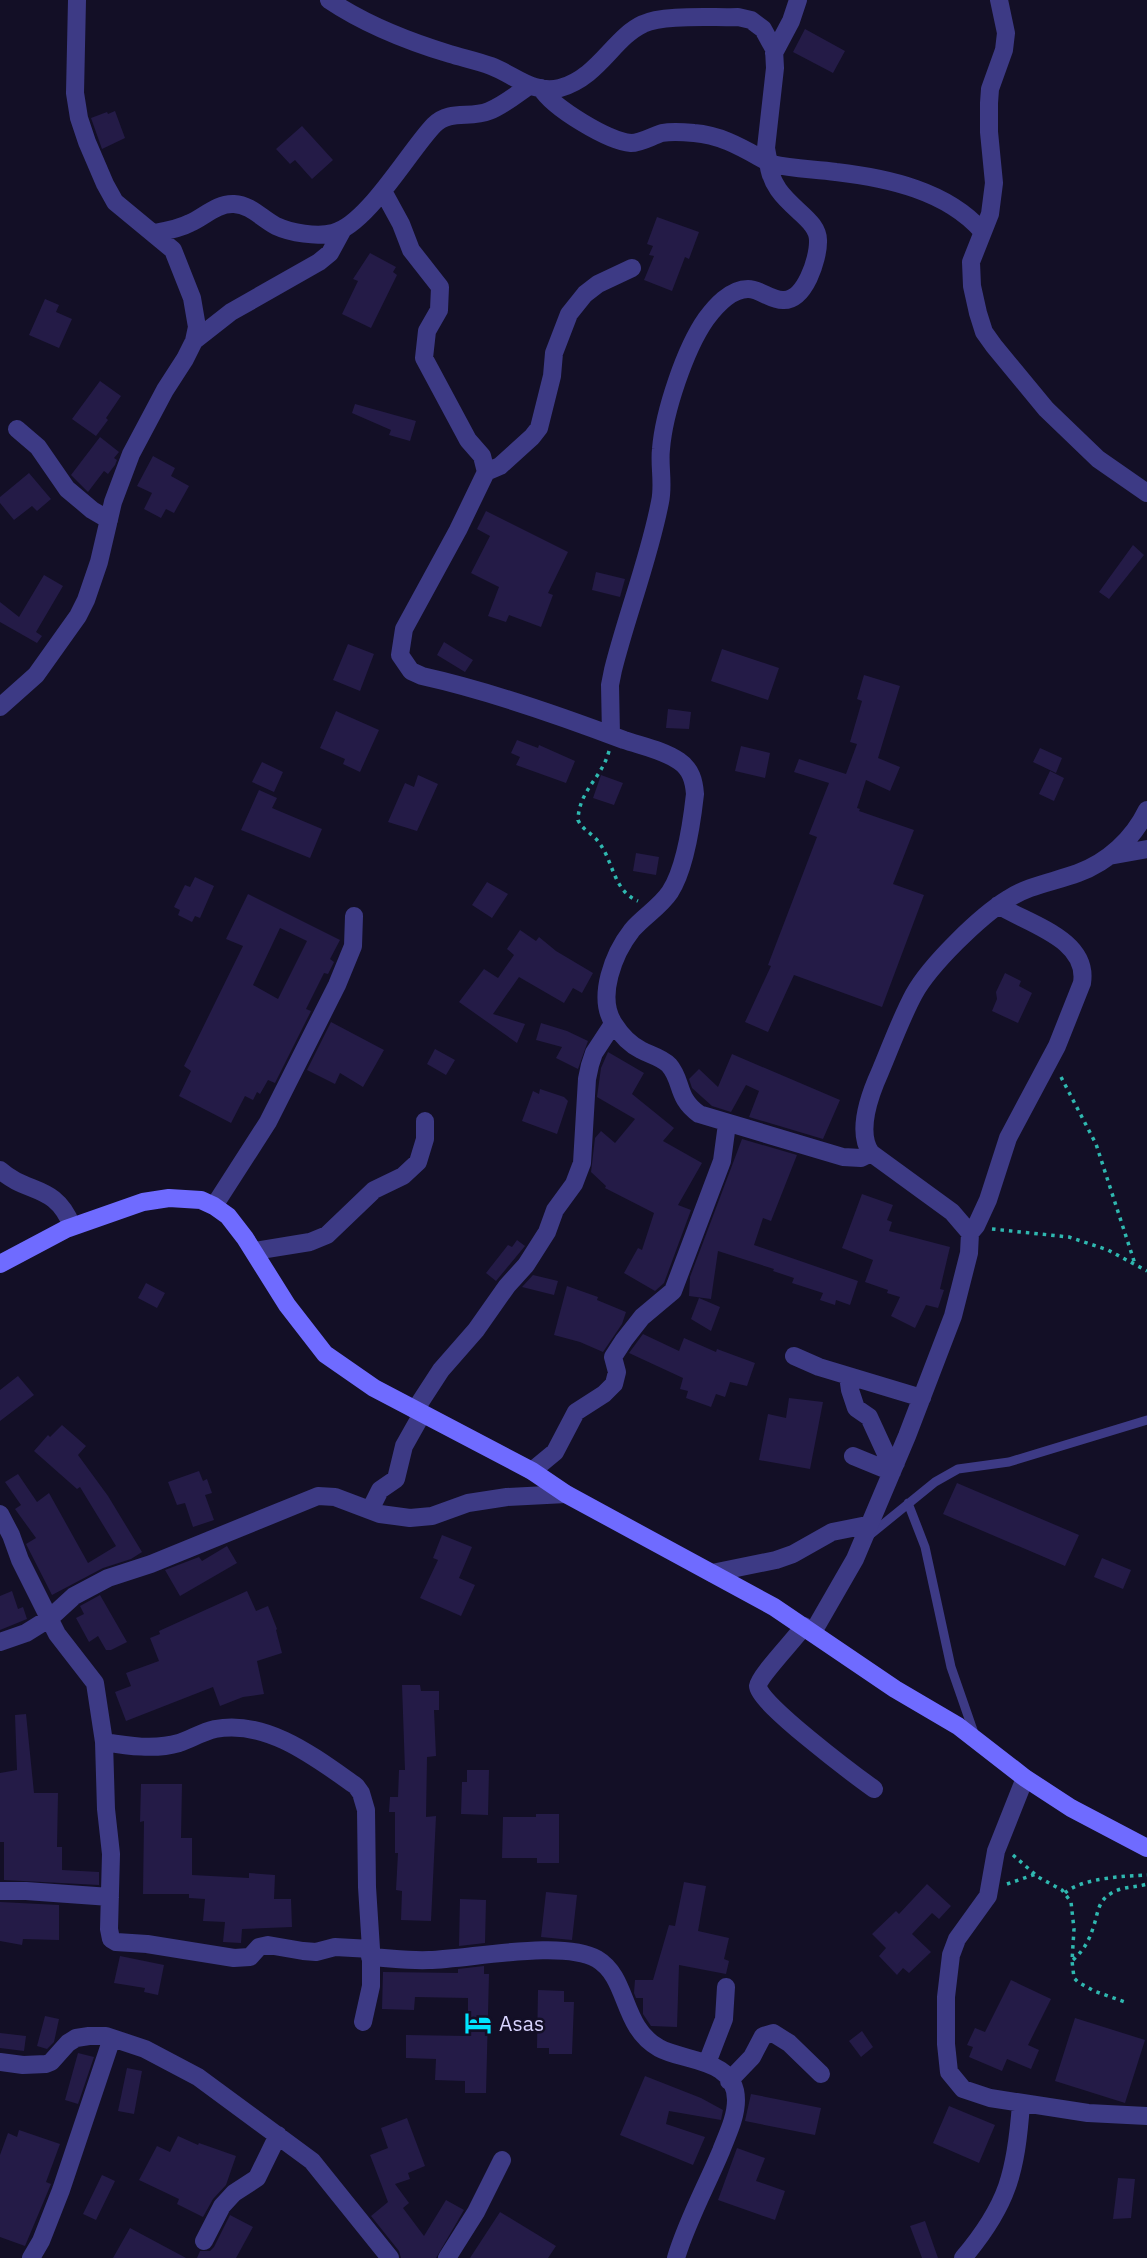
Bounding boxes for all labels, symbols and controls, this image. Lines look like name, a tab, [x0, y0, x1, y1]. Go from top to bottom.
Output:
hotel icon: Asas	[463, 2008, 493, 2038]
place label: Asas	[499, 2009, 544, 2037]

